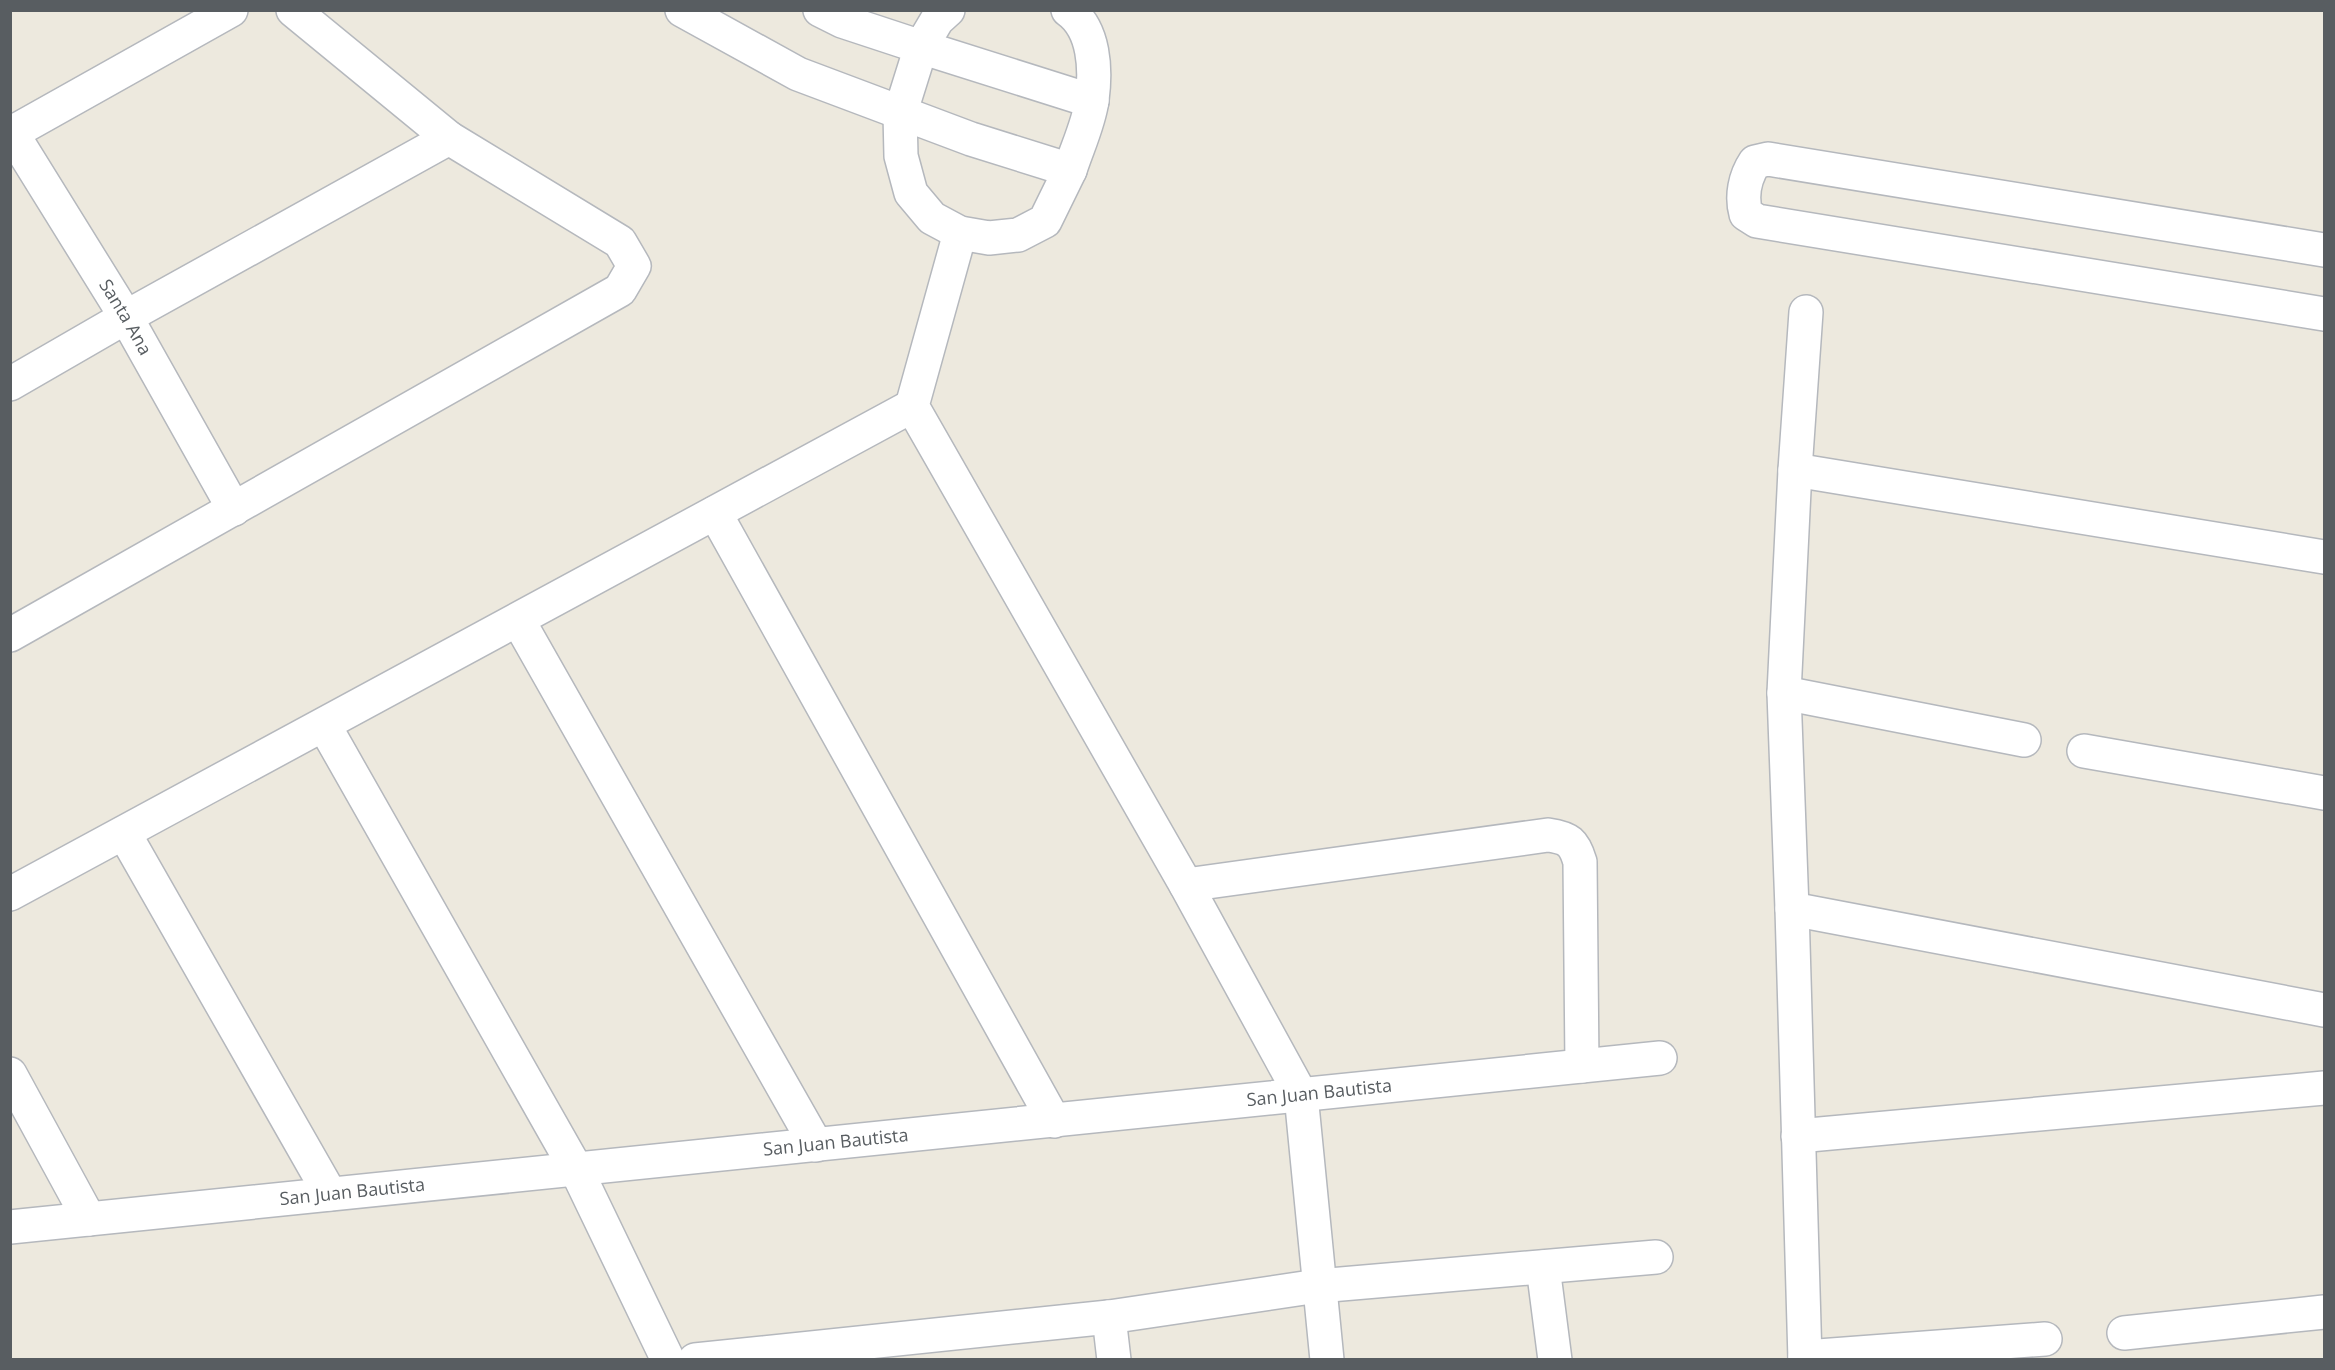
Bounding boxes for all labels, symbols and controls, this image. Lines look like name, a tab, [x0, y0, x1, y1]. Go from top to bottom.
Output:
street label: Santa Ana	[94, 274, 158, 359]
street label: San Juan Bautista	[1245, 1073, 1393, 1111]
street label: San Juan Bautista	[762, 1122, 909, 1161]
street label: San Juan Bautista	[278, 1172, 426, 1210]

